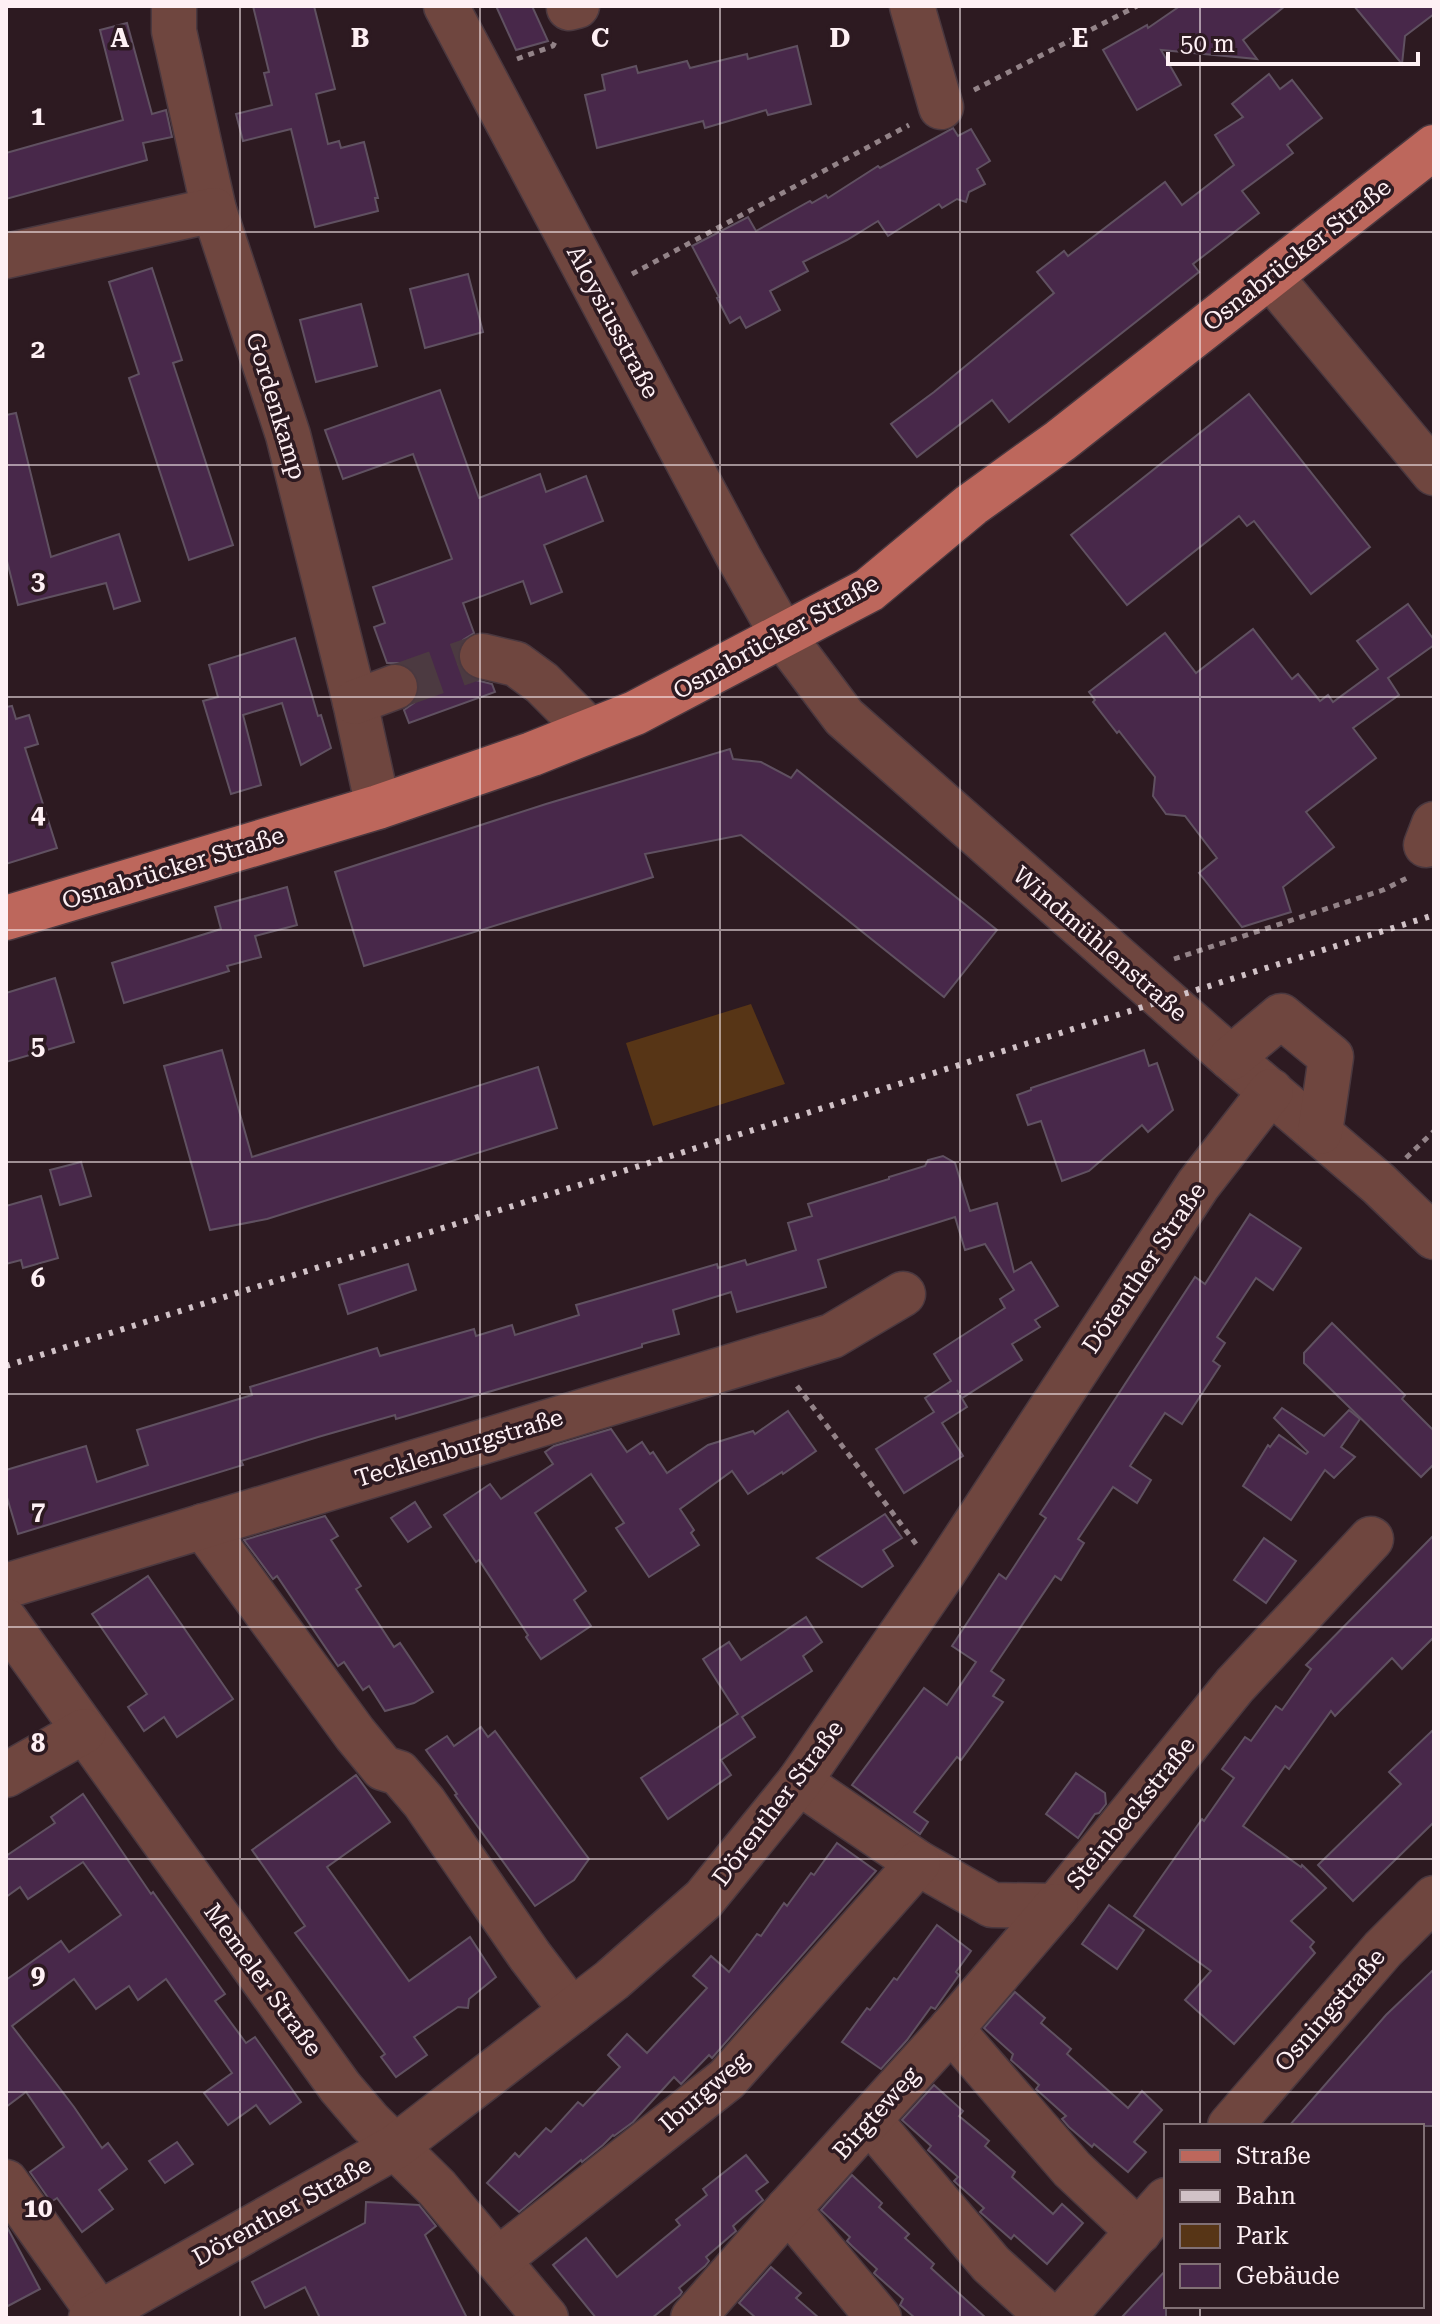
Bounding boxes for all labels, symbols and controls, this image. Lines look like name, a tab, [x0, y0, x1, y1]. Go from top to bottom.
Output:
scale bar	[1168, 16, 1418, 66]
text: A	[111, 23, 130, 53]
text: B	[351, 23, 369, 53]
text: C	[591, 23, 609, 53]
text: D	[830, 23, 850, 53]
text: E	[1072, 23, 1088, 53]
text: 50 m	[1180, 30, 1235, 58]
text: 1	[31, 101, 45, 131]
street label: Osnabrücker Straße	[1197, 173, 1397, 337]
street label: Aloysiusstraße	[561, 241, 665, 403]
street label: Gordenkamp	[240, 329, 312, 483]
text: 2	[31, 334, 45, 364]
text: 3	[31, 566, 45, 596]
street label: Osnabrücker Straße	[668, 569, 884, 705]
text: 4	[31, 799, 46, 829]
street label: Osnabrücker Straße	[59, 821, 287, 915]
street label: Windmühlenstraße	[1007, 861, 1193, 1027]
text: 5	[31, 1031, 45, 1061]
street label: Dörenther Straße	[1077, 1177, 1211, 1359]
text: 6	[31, 1263, 45, 1293]
street label: Tecklenburgstraße	[352, 1403, 566, 1493]
text: 7	[31, 1496, 45, 1526]
street label: Dörenther Straße	[707, 1715, 849, 1891]
text: 8	[31, 1728, 46, 1758]
street label: Steinbeckstraße	[1061, 1731, 1201, 1895]
street label: Memeler Straße	[198, 1898, 328, 2062]
street label: Osningstraße	[1269, 1943, 1391, 2077]
text: 9	[31, 1960, 45, 1990]
street label: Iburgweg	[654, 2045, 755, 2138]
street label: Birgteweg	[827, 2061, 925, 2165]
legend	[1164, 2124, 1424, 2308]
text: Straße	[1236, 2142, 1311, 2170]
street label: Dörenther Straße	[188, 2150, 376, 2272]
text: Bahn	[1236, 2182, 1296, 2210]
text: 10	[23, 2193, 53, 2223]
text: Park	[1236, 2222, 1289, 2250]
text: Gebäude	[1236, 2262, 1340, 2290]

